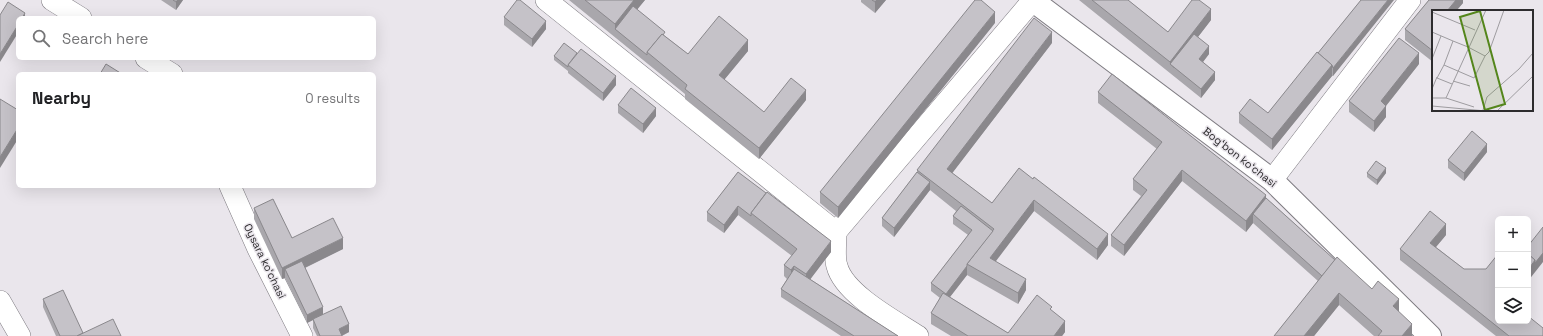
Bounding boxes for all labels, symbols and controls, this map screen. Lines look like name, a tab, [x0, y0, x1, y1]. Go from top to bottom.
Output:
inset map	[1432, 10, 1533, 111]
search box	[16, 16, 376, 60]
icon: search	[30, 27, 52, 49]
text: Search here	[62, 29, 148, 48]
text: Nearby	[32, 87, 91, 109]
text: 0 results	[305, 90, 360, 107]
street label: Bogʻbon koʻchasi	[1200, 124, 1280, 190]
map controls	[1495, 216, 1531, 324]
button: +	[1495, 216, 1531, 252]
street label: Oysara koʻchasi	[241, 221, 289, 301]
button: −	[1495, 252, 1531, 288]
button: layers	[1495, 288, 1531, 324]

